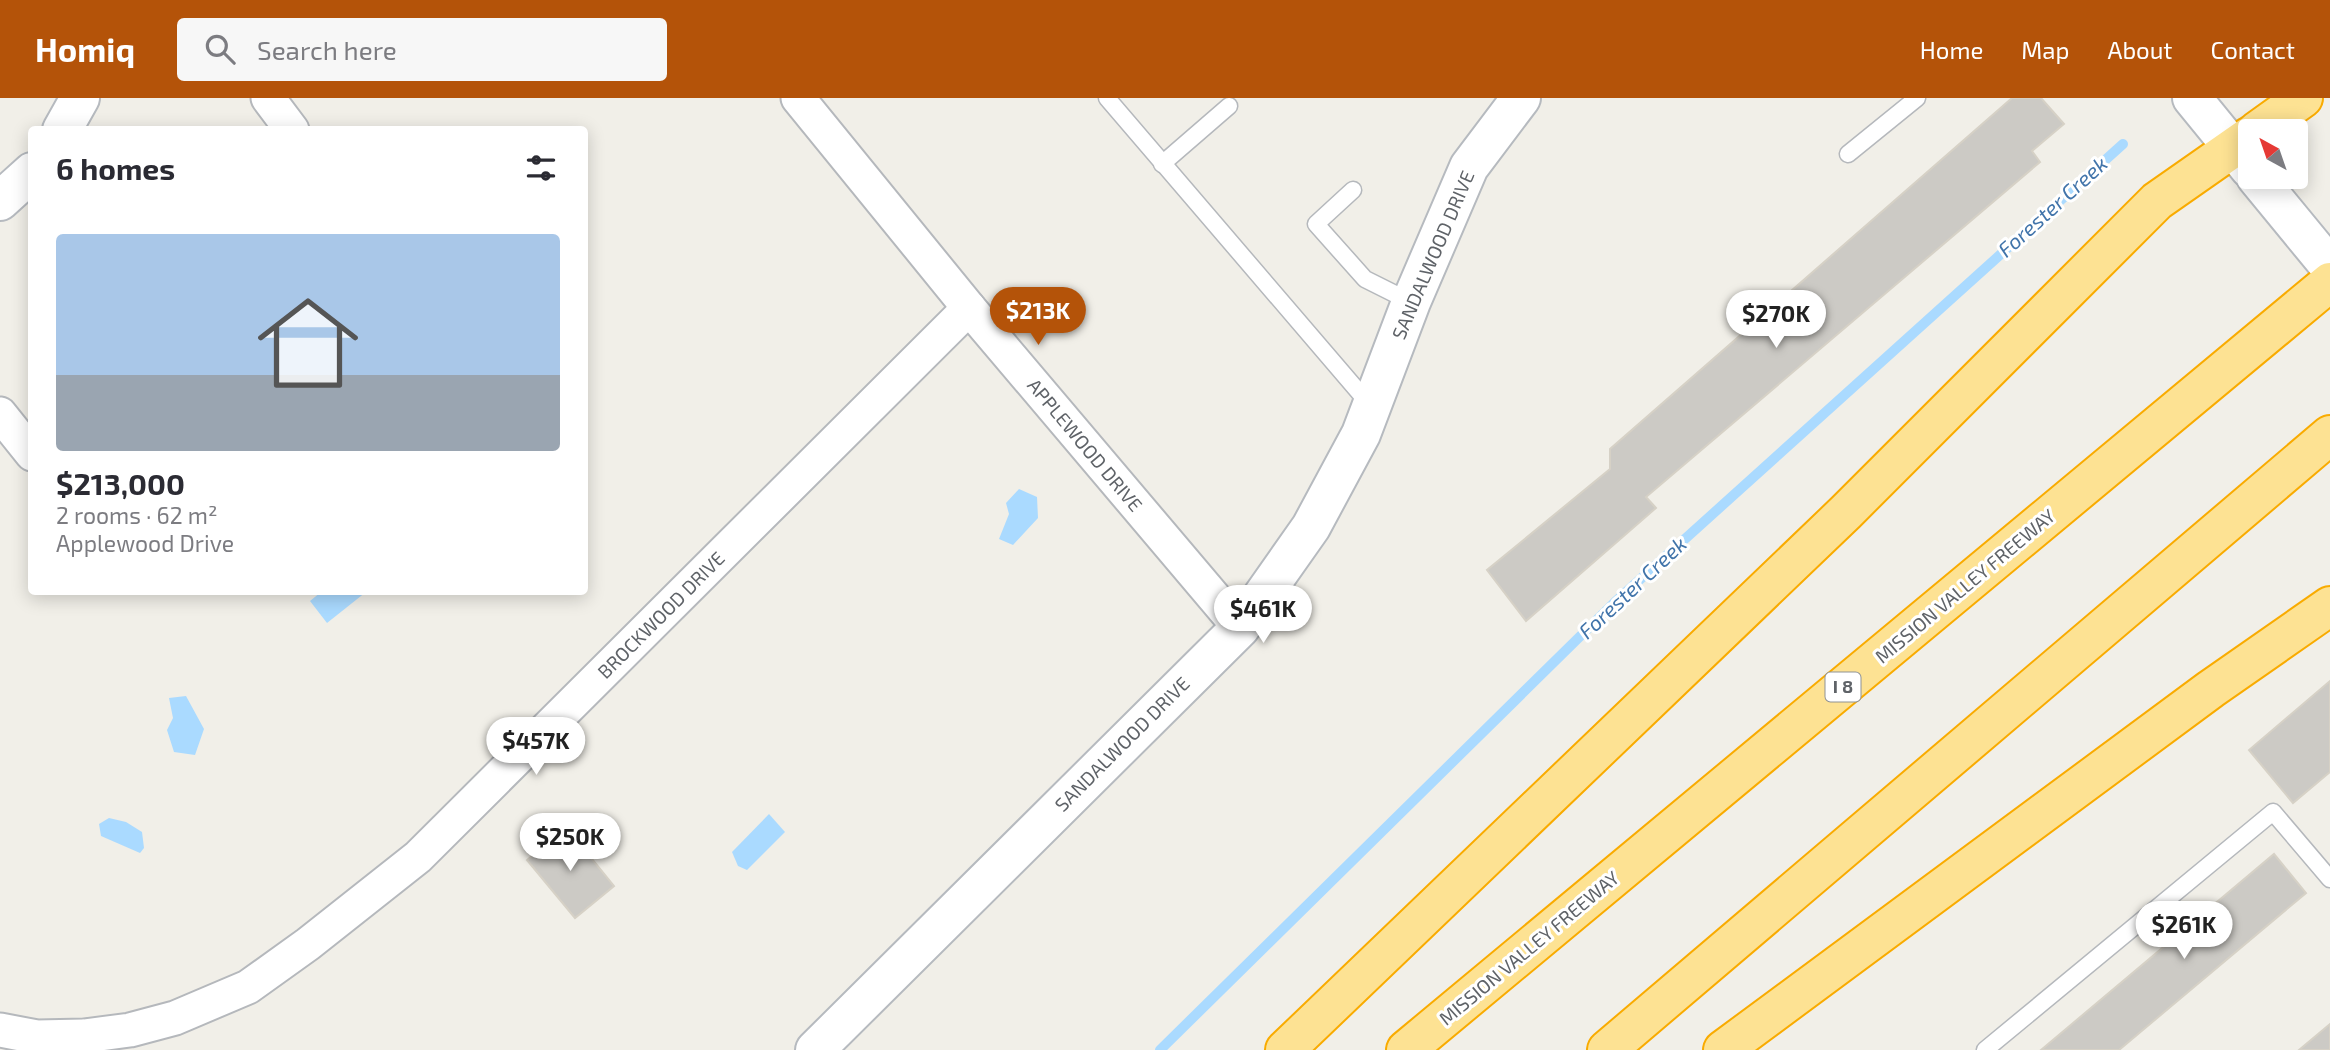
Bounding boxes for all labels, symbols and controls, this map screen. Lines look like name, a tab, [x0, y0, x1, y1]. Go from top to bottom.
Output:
search box	[177, 18, 667, 81]
text: Homiq	[35, 29, 135, 69]
icon: search	[201, 30, 239, 68]
text: Search here	[257, 34, 397, 65]
text: Home	[1920, 35, 1983, 64]
text: Map	[2021, 35, 2069, 64]
text: About	[2107, 35, 2173, 64]
text: Contact	[2211, 35, 2295, 64]
north arrow	[2238, 119, 2308, 189]
map controls	[2238, 119, 2308, 189]
icon: filters	[522, 149, 560, 187]
text: 6 homes	[56, 150, 175, 186]
water label: Forester Creek	[1992, 150, 2112, 261]
street label: SANDALWOOD DRIVE	[1387, 167, 1478, 343]
icon: home	[245, 280, 371, 406]
pin: $213K	[989, 288, 1087, 347]
pin: $270K	[1727, 290, 1825, 350]
text: $213K	[1006, 296, 1070, 324]
text: $270K	[1742, 299, 1810, 327]
street label: APPLEWOOD DRIVE	[1023, 374, 1148, 516]
text: $213,000	[56, 465, 185, 501]
text: 2 rooms · 62 m²	[56, 501, 218, 529]
street label: MISSION VALLEY FREEWAY	[1870, 504, 2059, 668]
text: Applewood Drive	[56, 529, 234, 557]
water label: Forester Creek	[1573, 531, 1691, 643]
street label: BROCKWOOD DRIVE	[592, 546, 729, 683]
pin: $461K	[1214, 586, 1312, 645]
text: $461K	[1230, 594, 1296, 622]
street label: SANDALWOOD DRIVE	[1050, 672, 1194, 816]
road number: I 8	[1826, 672, 1860, 702]
pin: $457K	[487, 718, 585, 777]
text: $457K	[502, 726, 570, 754]
pin: $250K	[521, 814, 619, 873]
text: $250K	[536, 822, 604, 850]
street label: MISSION VALLEY FREEWAY	[1434, 866, 1623, 1030]
pin: $261K	[2135, 902, 2233, 961]
text: $261K	[2152, 910, 2216, 938]

